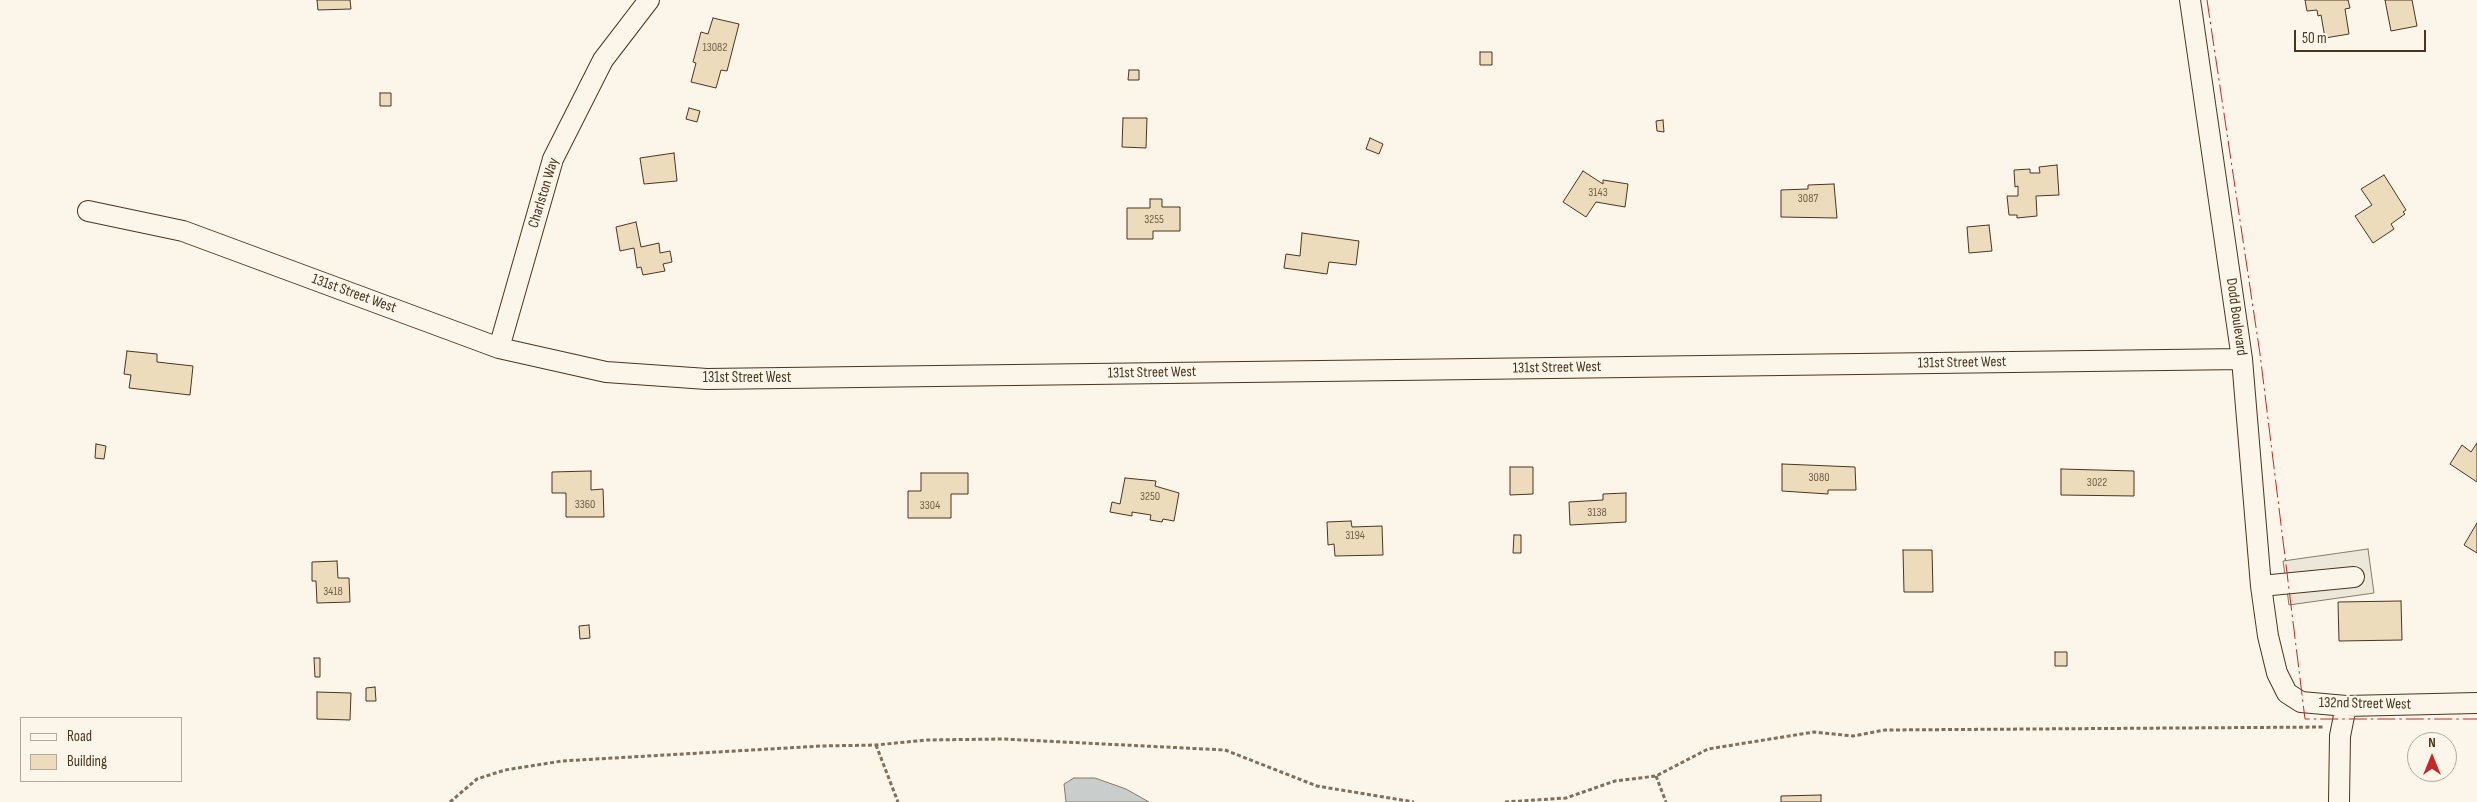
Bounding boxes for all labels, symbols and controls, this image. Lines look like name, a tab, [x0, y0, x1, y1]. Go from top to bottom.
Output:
scale bar	[2297, 20, 2430, 52]
text: 50 m	[2302, 29, 2327, 48]
house number: 13082	[703, 41, 727, 55]
street label: Charlston Way	[525, 156, 563, 230]
house number: 3143	[1588, 186, 1608, 200]
house number: 3087	[1798, 192, 1818, 206]
house number: 3255	[1144, 213, 1164, 227]
street label: 131st Street West	[309, 270, 399, 318]
street label: Dodd Boulevard	[2222, 277, 2250, 357]
street label: 131st Street West	[1918, 353, 2006, 373]
street label: 131st Street West	[1513, 358, 1601, 378]
street label: 131st Street West	[1108, 363, 1196, 383]
street label: 131st Street West	[703, 369, 791, 387]
house number: 3080	[1809, 471, 1829, 485]
house number: 3022	[2087, 476, 2107, 490]
house number: 3250	[1140, 490, 1160, 504]
house number: 3360	[575, 498, 595, 512]
house number: 3304	[920, 499, 940, 513]
house number: 3138	[1587, 506, 1607, 520]
house number: 3194	[1345, 529, 1365, 543]
house number: 3418	[323, 585, 343, 599]
street label: 132nd Street West	[2319, 694, 2411, 714]
legend	[20, 717, 182, 782]
text: Road	[67, 727, 92, 746]
north arrow	[2407, 732, 2457, 782]
text: N	[2428, 734, 2436, 751]
text: Building	[67, 752, 107, 771]

